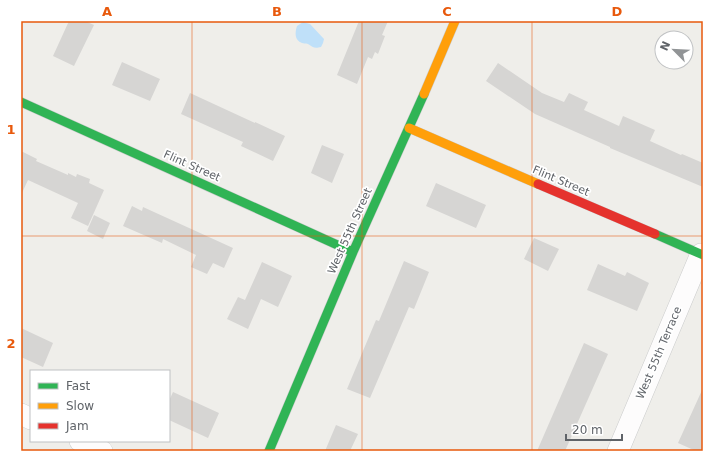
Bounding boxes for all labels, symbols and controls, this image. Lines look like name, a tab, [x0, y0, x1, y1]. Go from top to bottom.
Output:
text: A	[102, 4, 112, 19]
text: B	[272, 4, 282, 19]
text: C	[442, 4, 452, 19]
text: D	[612, 4, 623, 19]
north arrow	[654, 30, 694, 70]
text: N	[658, 39, 673, 53]
text: 1	[6, 122, 16, 137]
street label: Flint Street	[162, 148, 223, 185]
street label: Flint Street	[531, 163, 592, 199]
street label: West 55th Street	[325, 185, 375, 276]
street label: West 55th Terrace	[634, 305, 684, 401]
text: 2	[6, 336, 16, 351]
legend	[30, 370, 170, 442]
text: Fast	[66, 379, 90, 393]
text: Slow	[66, 399, 94, 413]
scale bar	[566, 416, 622, 442]
text: Jam	[65, 419, 89, 433]
text: 20 m	[572, 423, 603, 437]

